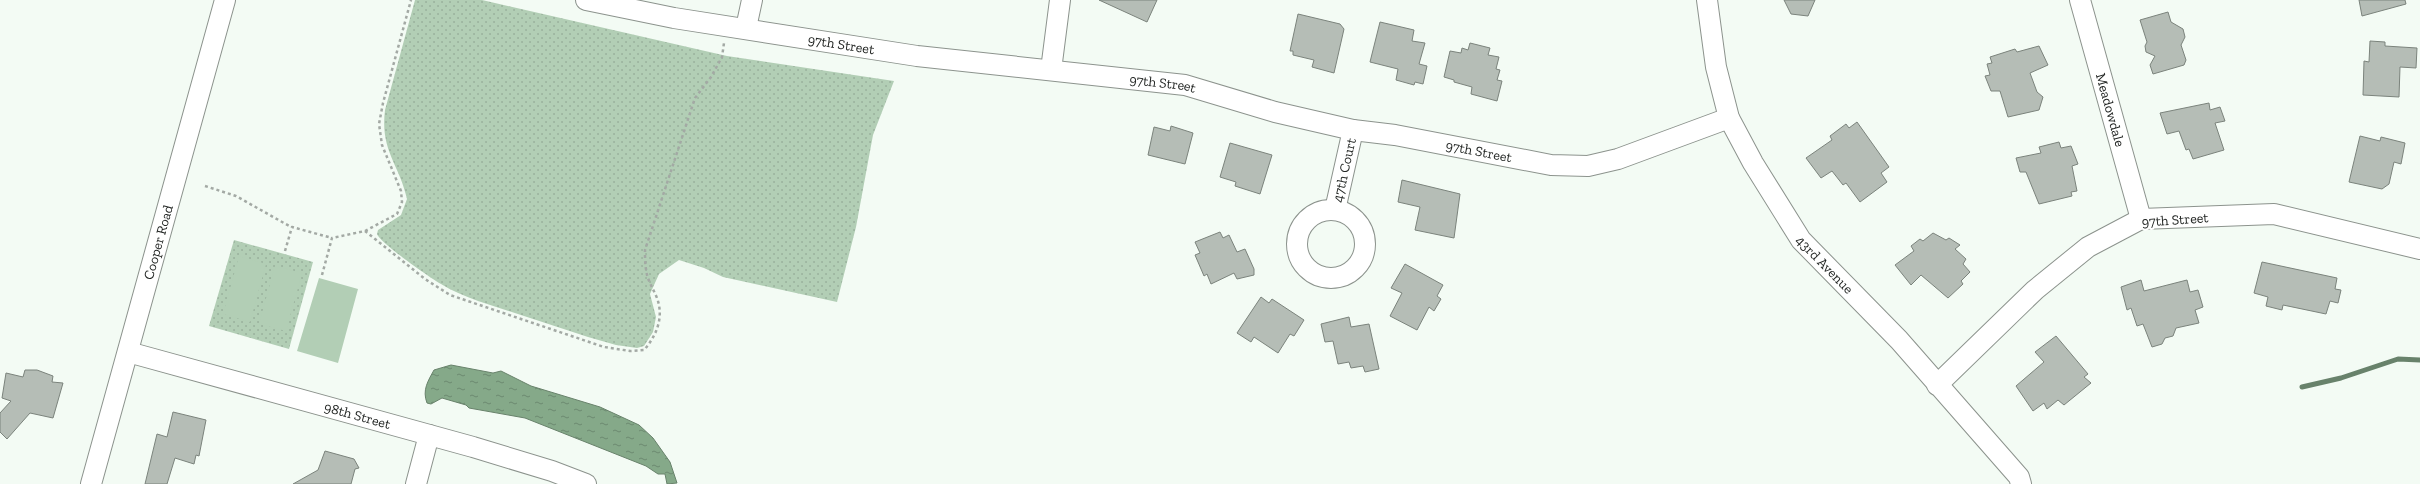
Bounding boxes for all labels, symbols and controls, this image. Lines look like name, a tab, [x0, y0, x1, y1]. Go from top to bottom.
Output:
street label: 97th Street	[807, 31, 876, 58]
street label: 97th Street	[1129, 71, 1199, 97]
street label: Meadowdale	[2092, 71, 2129, 149]
street label: 47th Court	[1329, 136, 1360, 204]
street label: 97th Street	[1444, 136, 1514, 166]
street label: Cooper Road	[140, 203, 176, 281]
street label: 97th Street	[2141, 209, 2210, 231]
street label: 43rd Avenue	[1792, 232, 1857, 297]
street label: 98th Street	[322, 398, 393, 433]

